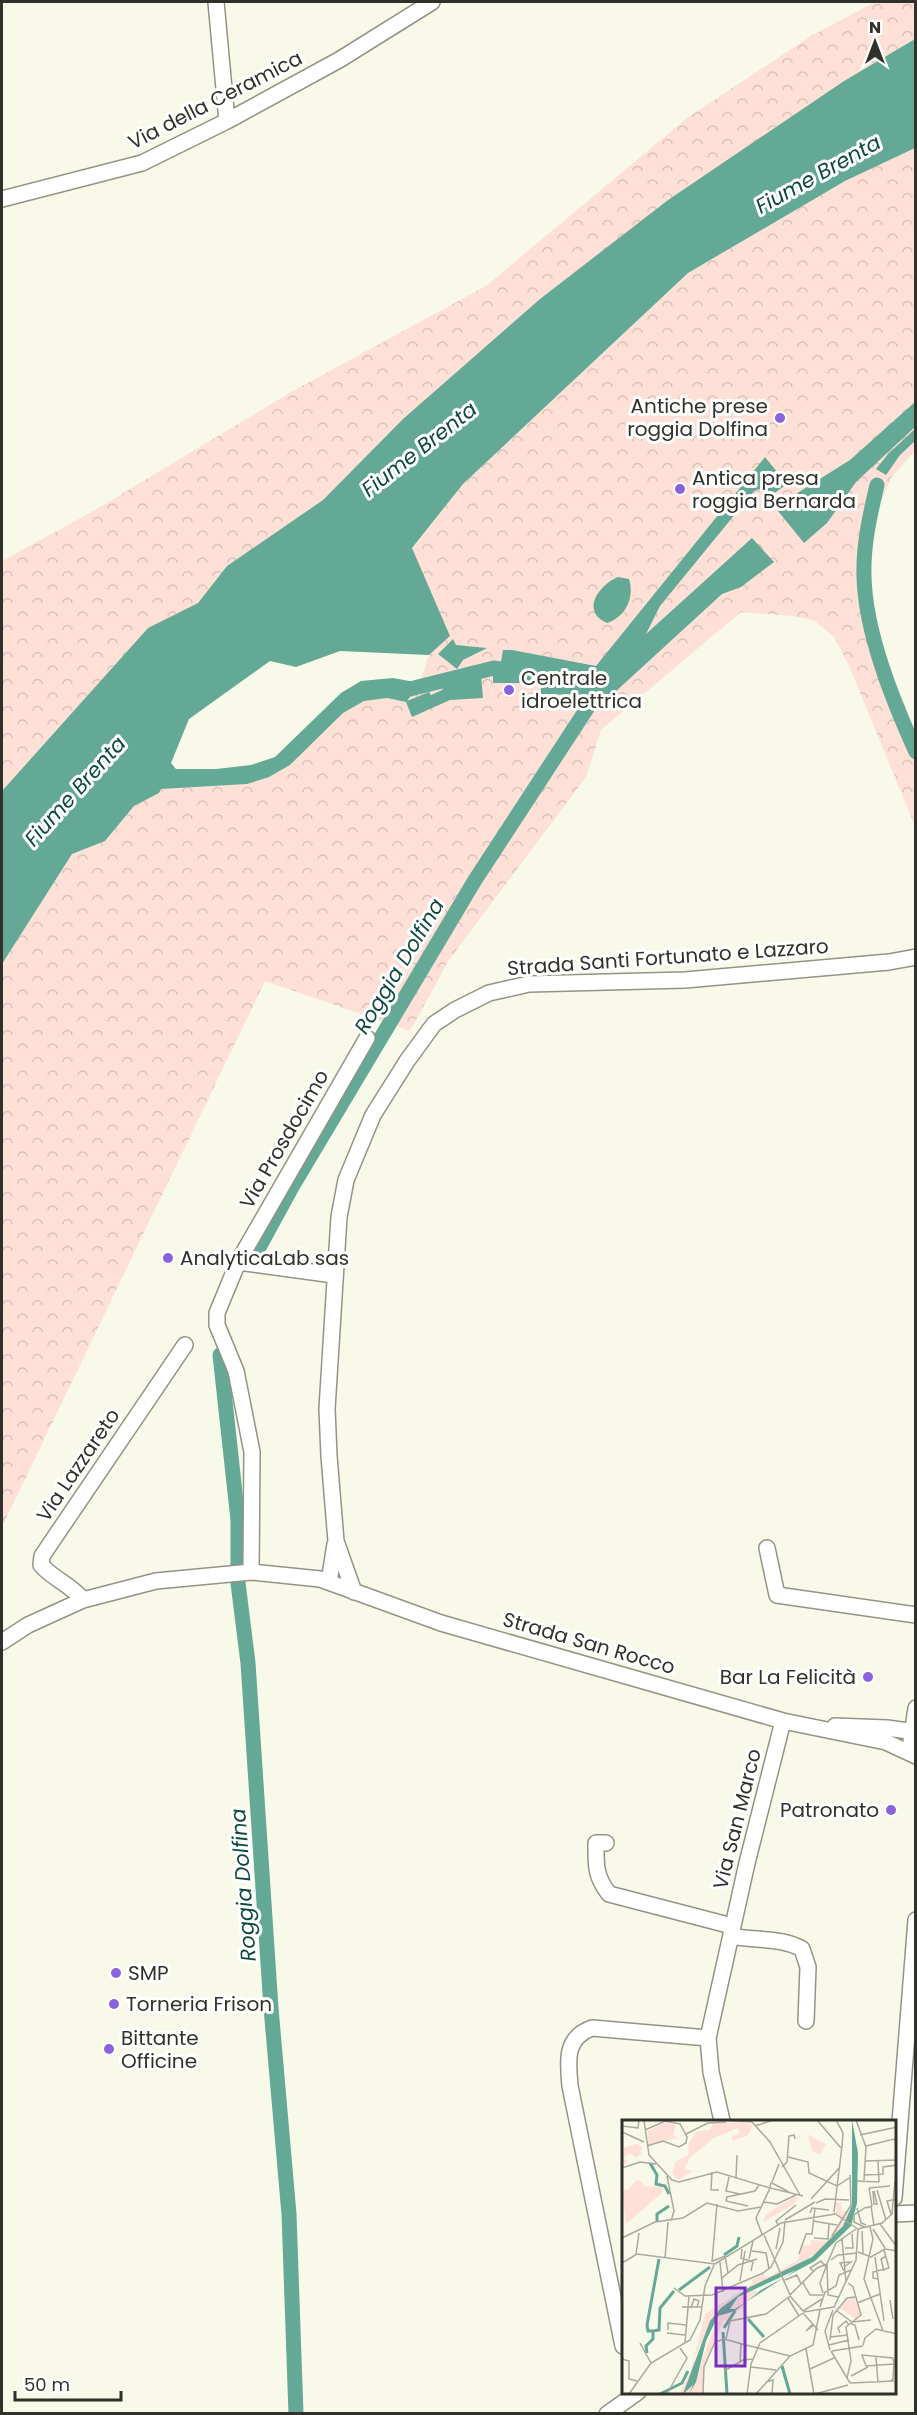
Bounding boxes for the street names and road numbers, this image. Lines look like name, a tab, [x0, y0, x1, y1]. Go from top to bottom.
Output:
street label: Via della Ceramica	[123, 44, 307, 156]
street label: Strada Santi Fortunato e Lazzaro	[506, 932, 830, 982]
street label: Via Prosdocimo	[233, 1064, 335, 1214]
street label: Via Lazzareto	[30, 1403, 126, 1527]
street label: Strada San Rocco	[500, 1605, 678, 1681]
street label: Via San Marco	[706, 1746, 768, 1892]

